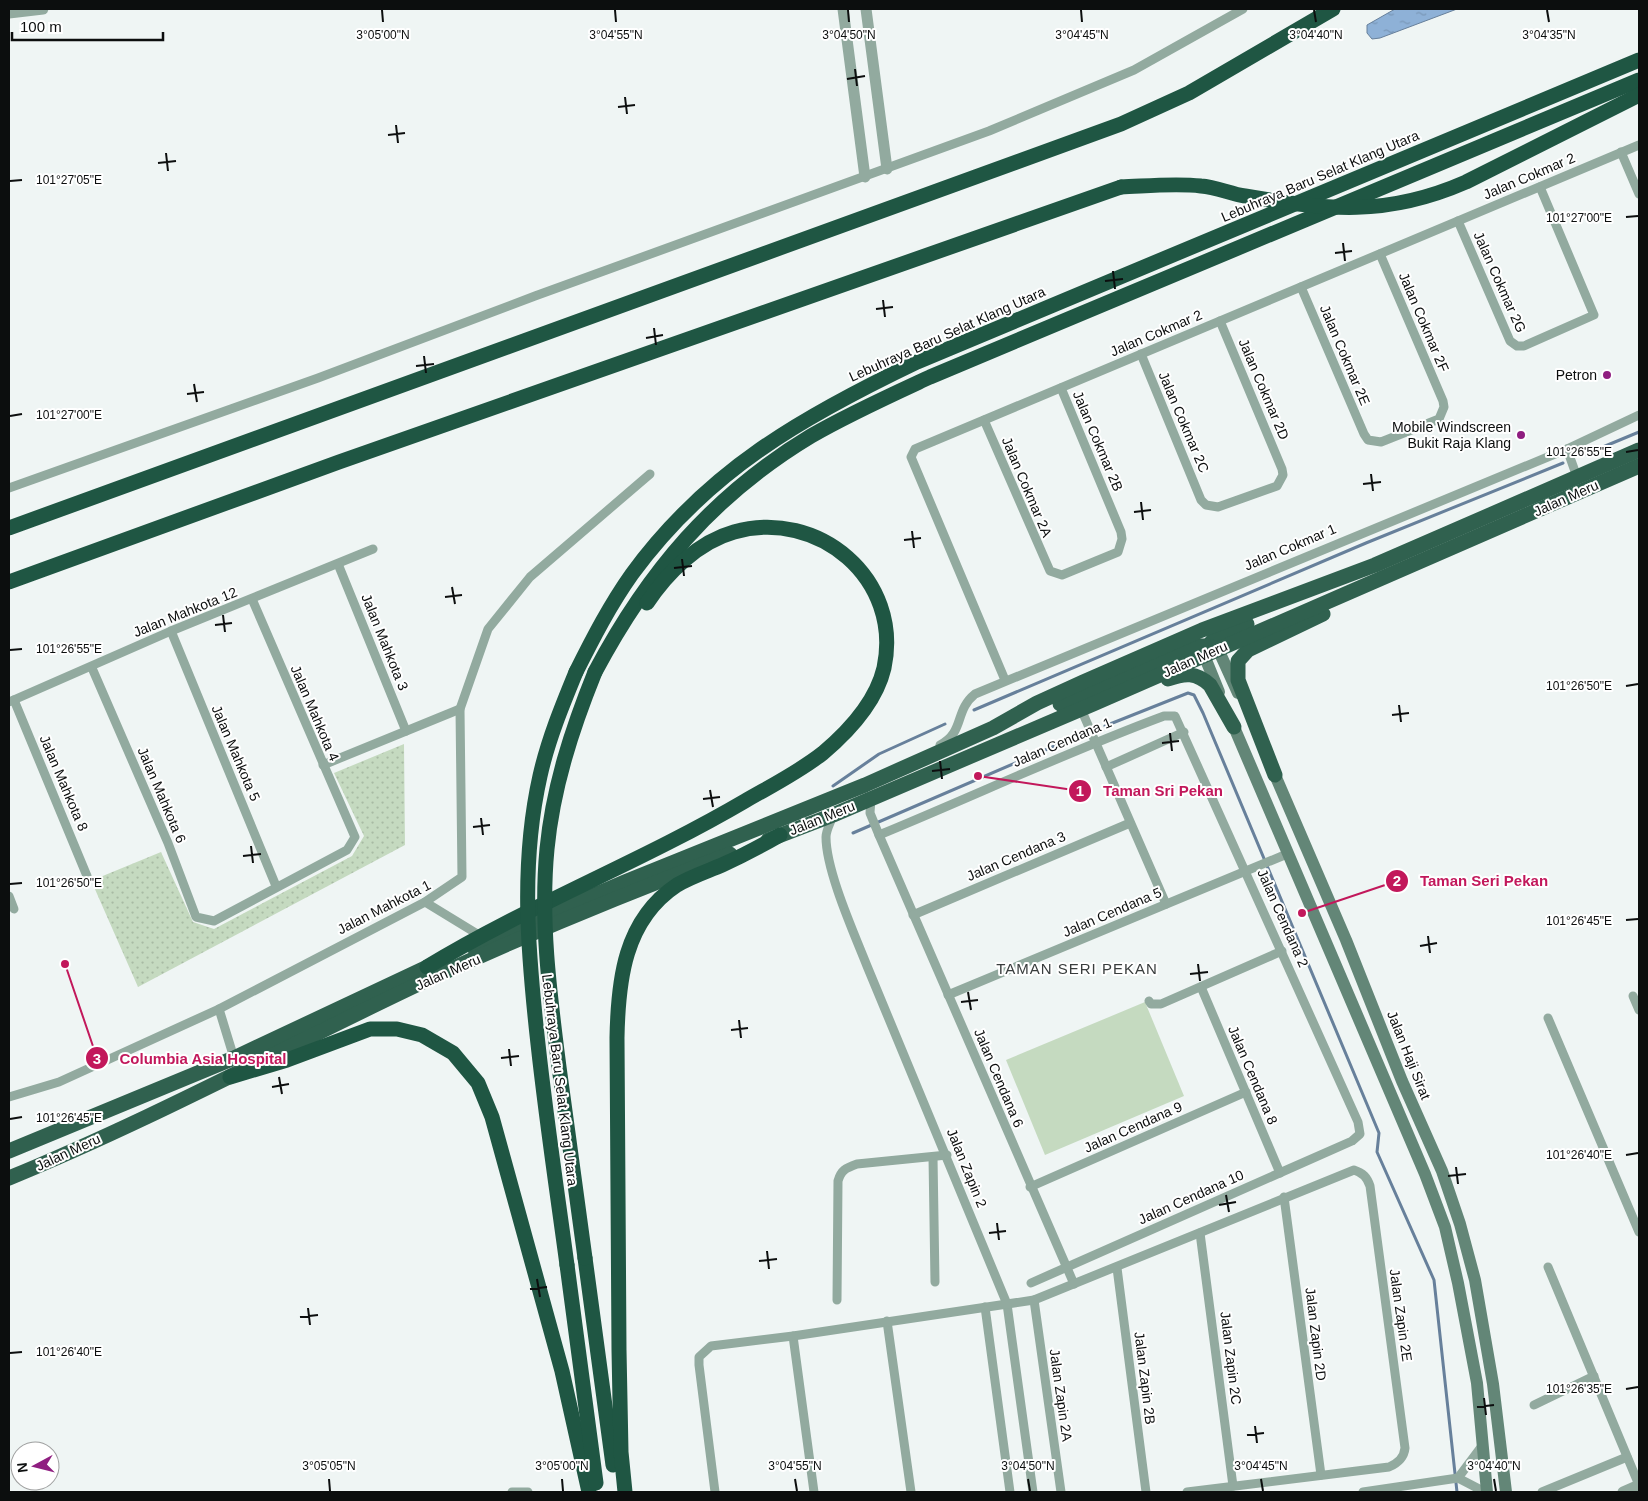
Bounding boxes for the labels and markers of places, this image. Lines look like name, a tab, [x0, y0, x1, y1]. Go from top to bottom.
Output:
place label: Petron	[1556, 367, 1597, 383]
marker: Petron	[1601, 369, 1613, 381]
place label: Mobile Windscreen Bukit Raja Klang	[1392, 419, 1511, 451]
marker: Mobile Windscreen Bukit Raja Klang	[1515, 429, 1527, 441]
callout: Taman Sri Pekan	[1068, 776, 1233, 806]
callout: Taman Seri Pekan	[1385, 866, 1558, 896]
callout: Columbia Asia Hospital	[85, 1043, 297, 1073]

